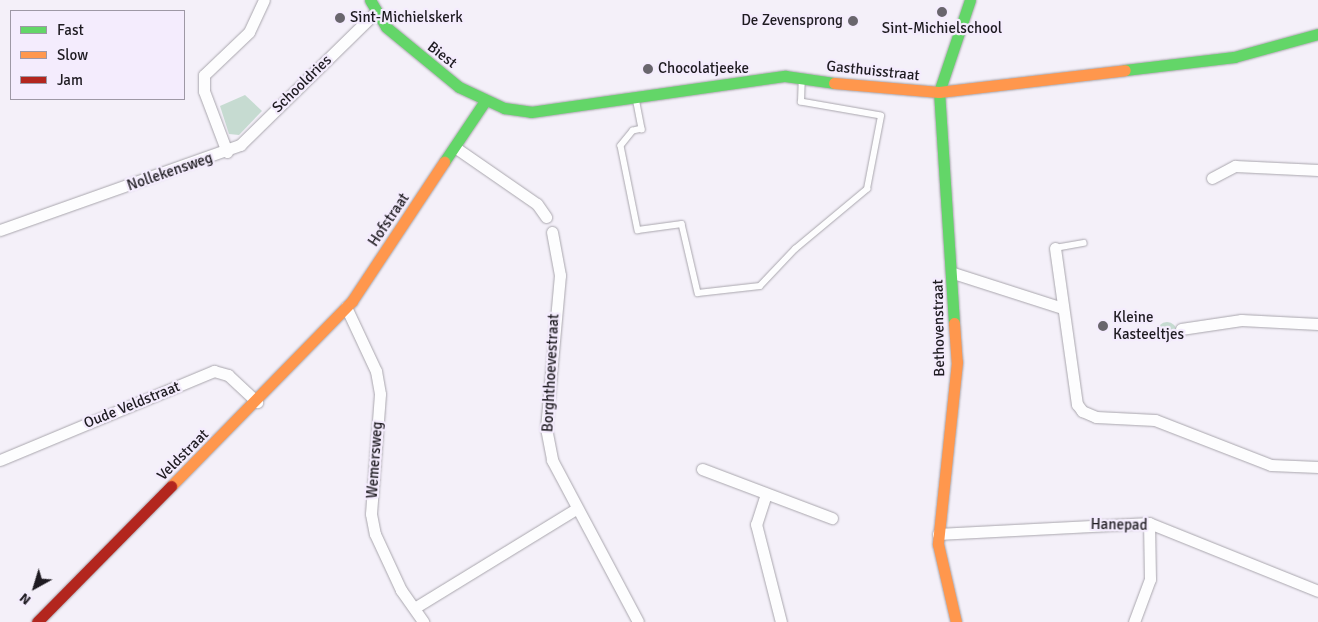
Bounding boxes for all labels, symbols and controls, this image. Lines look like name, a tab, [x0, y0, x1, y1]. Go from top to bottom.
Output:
marker: Sint-Michielschool	[936, 6, 948, 18]
place label: Sint-Michielskerk	[350, 9, 463, 27]
legend	[10, 10, 185, 100]
marker: Sint-Michielskerk	[334, 12, 346, 24]
place label: De Zevensprong	[741, 12, 843, 30]
marker: De Zevensprong	[847, 15, 859, 27]
place label: Sint-Michielschool	[882, 20, 1002, 38]
text: Fast	[57, 21, 84, 39]
street label: Biest	[424, 38, 460, 72]
text: Slow	[57, 46, 88, 64]
street label: Schooldries	[269, 51, 335, 117]
street label: Gasthuisstraat	[826, 57, 920, 85]
place label: Chocolatjeeke	[658, 60, 749, 78]
marker: Chocolatjeeke	[642, 63, 654, 75]
text: Jam	[57, 71, 83, 89]
street label: Nollekensweg	[125, 149, 215, 195]
street label: Hofstraat	[365, 190, 413, 250]
street label: Bethovenstraat	[929, 279, 949, 377]
place label: Kleine Kasteeltjes	[1113, 308, 1184, 343]
street label: Borghthoevestraat	[539, 313, 563, 433]
marker: Kleine Kasteeltjes	[1097, 320, 1109, 332]
street label: Oude Veldstraat	[81, 378, 183, 432]
street label: Wemersweg	[363, 421, 387, 499]
street label: Veldstraat	[154, 426, 212, 484]
street label: Hanepad	[1090, 516, 1148, 534]
north arrow	[10, 562, 60, 612]
text: N	[16, 589, 34, 609]

